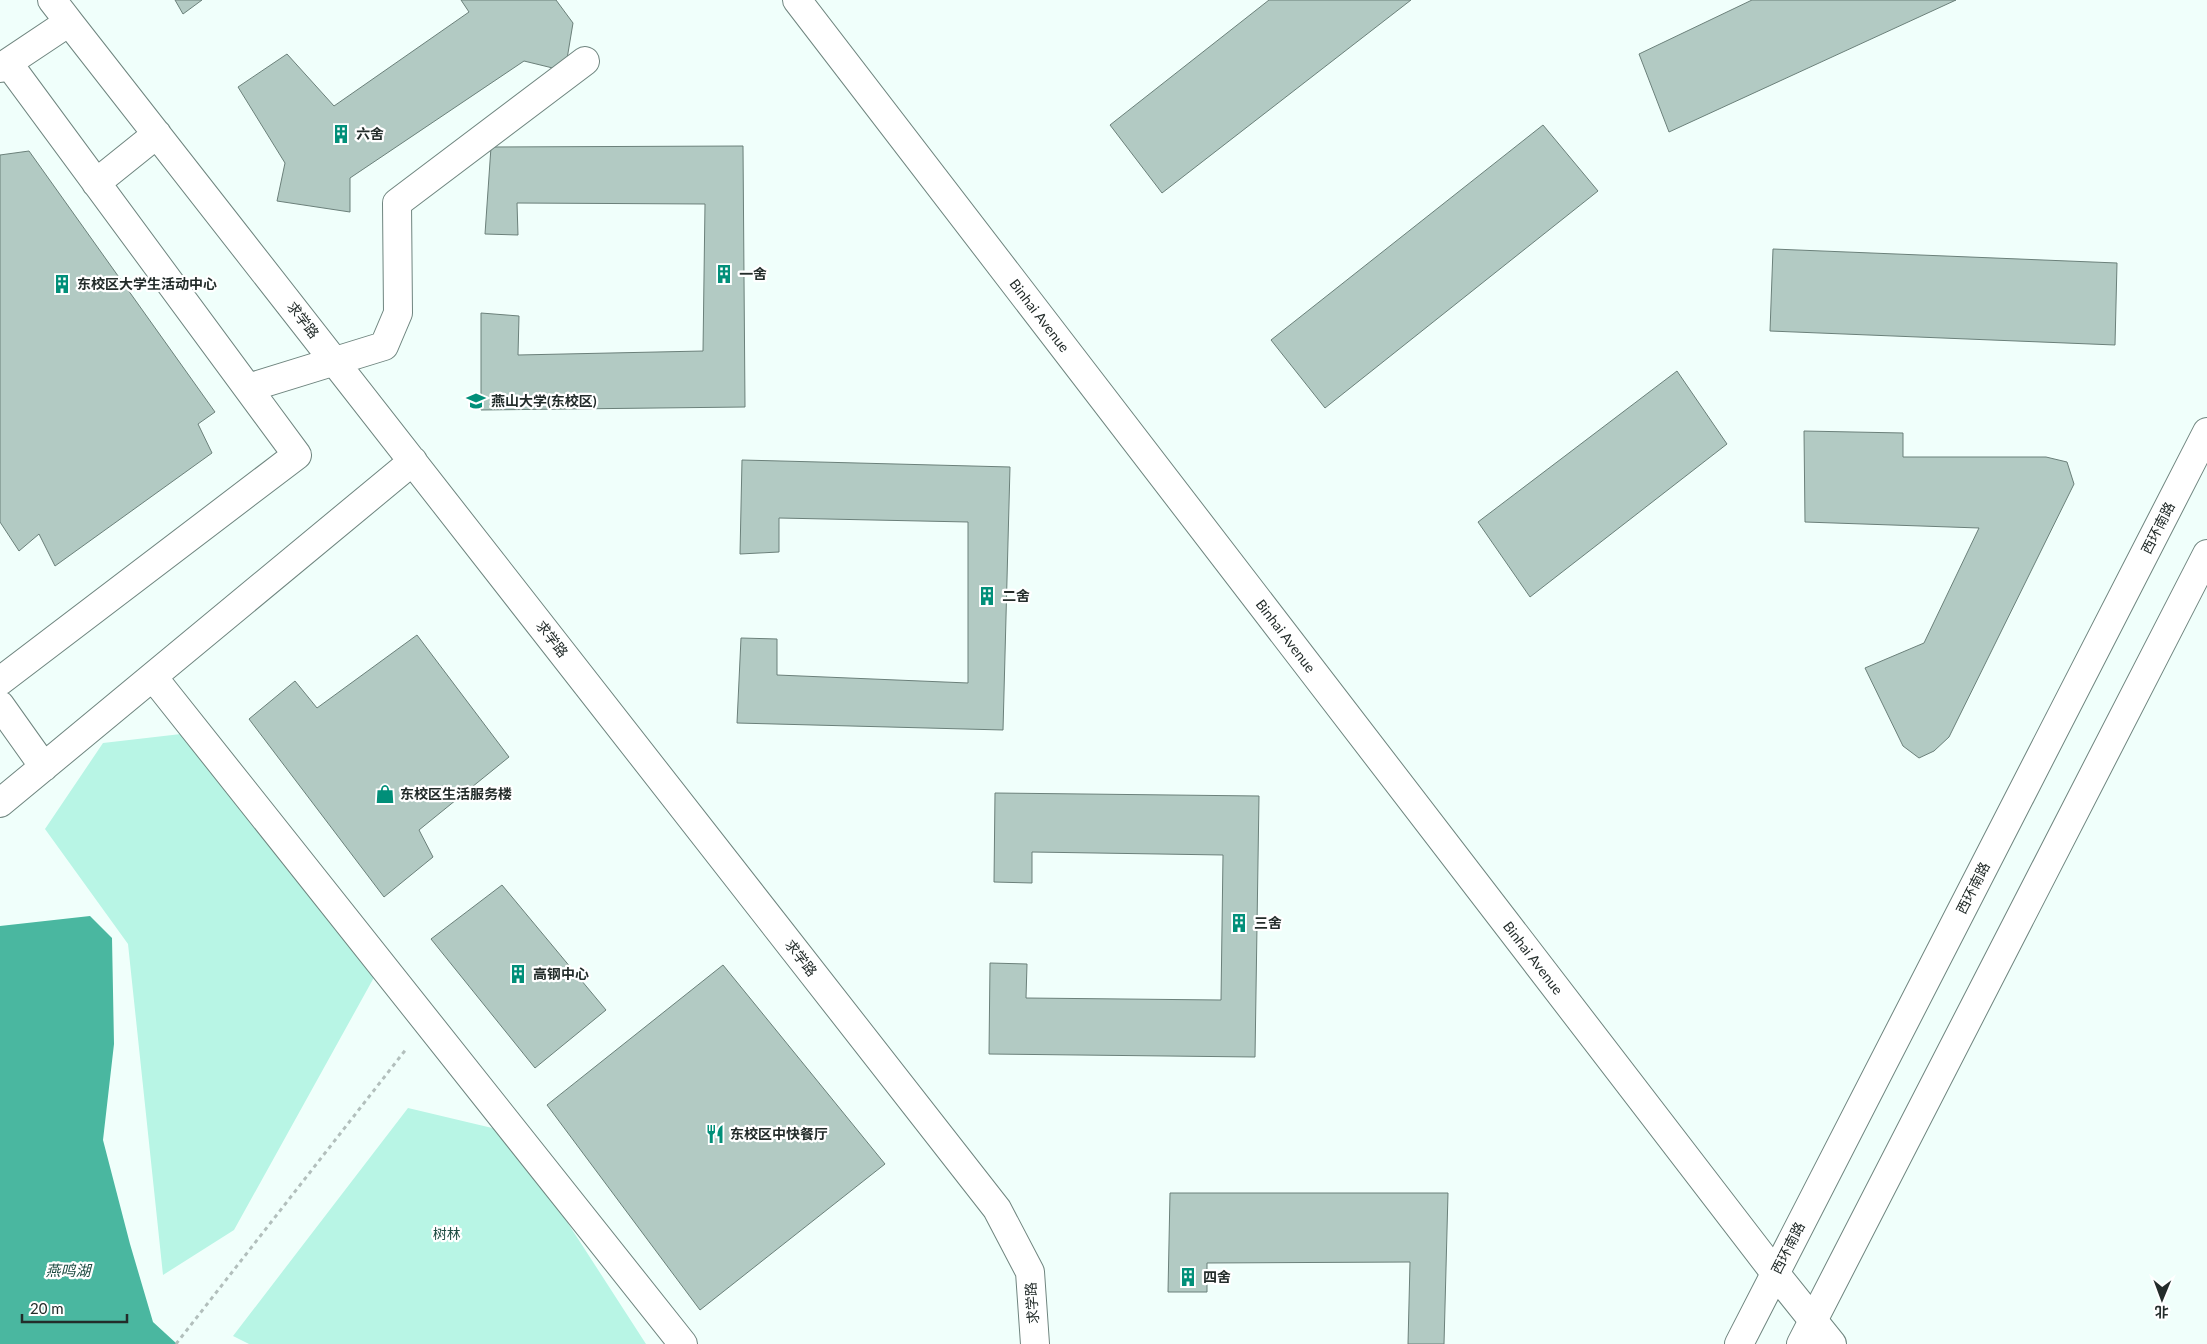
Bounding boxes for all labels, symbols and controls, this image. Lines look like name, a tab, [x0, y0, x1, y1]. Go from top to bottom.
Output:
building icon: 六舍	[330, 123, 352, 145]
place label: 六舍	[356, 125, 384, 142]
building icon: 一舍	[713, 263, 735, 285]
place label: 一舍	[739, 265, 767, 282]
building icon: 东校区大学生活动中心	[51, 273, 73, 295]
place label: 东校区大学生活动中心	[77, 275, 217, 292]
street label: Binhai Avenue	[1006, 275, 1073, 355]
street label: 求学路	[284, 298, 323, 341]
school or university icon: 燕山大学(东校区)	[465, 390, 487, 412]
place label: 燕山大学(东校区)	[491, 392, 597, 409]
street label: 西环南路	[2137, 499, 2178, 557]
building icon: 二舍	[976, 585, 998, 607]
place label: 二舍	[1002, 587, 1030, 604]
street label: Binhai Avenue	[1253, 596, 1319, 676]
street label: 求学路	[533, 617, 572, 660]
shop icon: 东校区生活服务楼	[374, 783, 396, 805]
place label: 东校区生活服务楼	[400, 785, 512, 802]
street label: 西环南路	[1952, 859, 1993, 917]
building icon: 三舍	[1228, 912, 1250, 934]
place label: 三舍	[1254, 914, 1282, 931]
street label: Binhai Avenue	[1500, 918, 1567, 998]
street label: 求学路	[782, 936, 821, 979]
building icon: 高钢中心	[507, 963, 529, 985]
place label: 高钢中心	[533, 965, 589, 982]
restaurant icon: 东校区中快餐厅	[704, 1123, 726, 1145]
place label: 东校区中快餐厅	[730, 1125, 828, 1142]
street label: 西环南路	[1767, 1219, 1808, 1277]
park label: 树林	[433, 1225, 461, 1242]
water label: 燕鸣湖	[45, 1261, 92, 1279]
building icon: 四舍	[1177, 1266, 1199, 1288]
place label: 四舍	[1203, 1268, 1231, 1285]
north arrow	[2137, 1274, 2187, 1324]
street label: 求学路	[1022, 1281, 1041, 1325]
scale bar	[22, 1292, 128, 1324]
text: 20 m	[30, 1299, 64, 1317]
text: 北	[2155, 1304, 2169, 1321]

